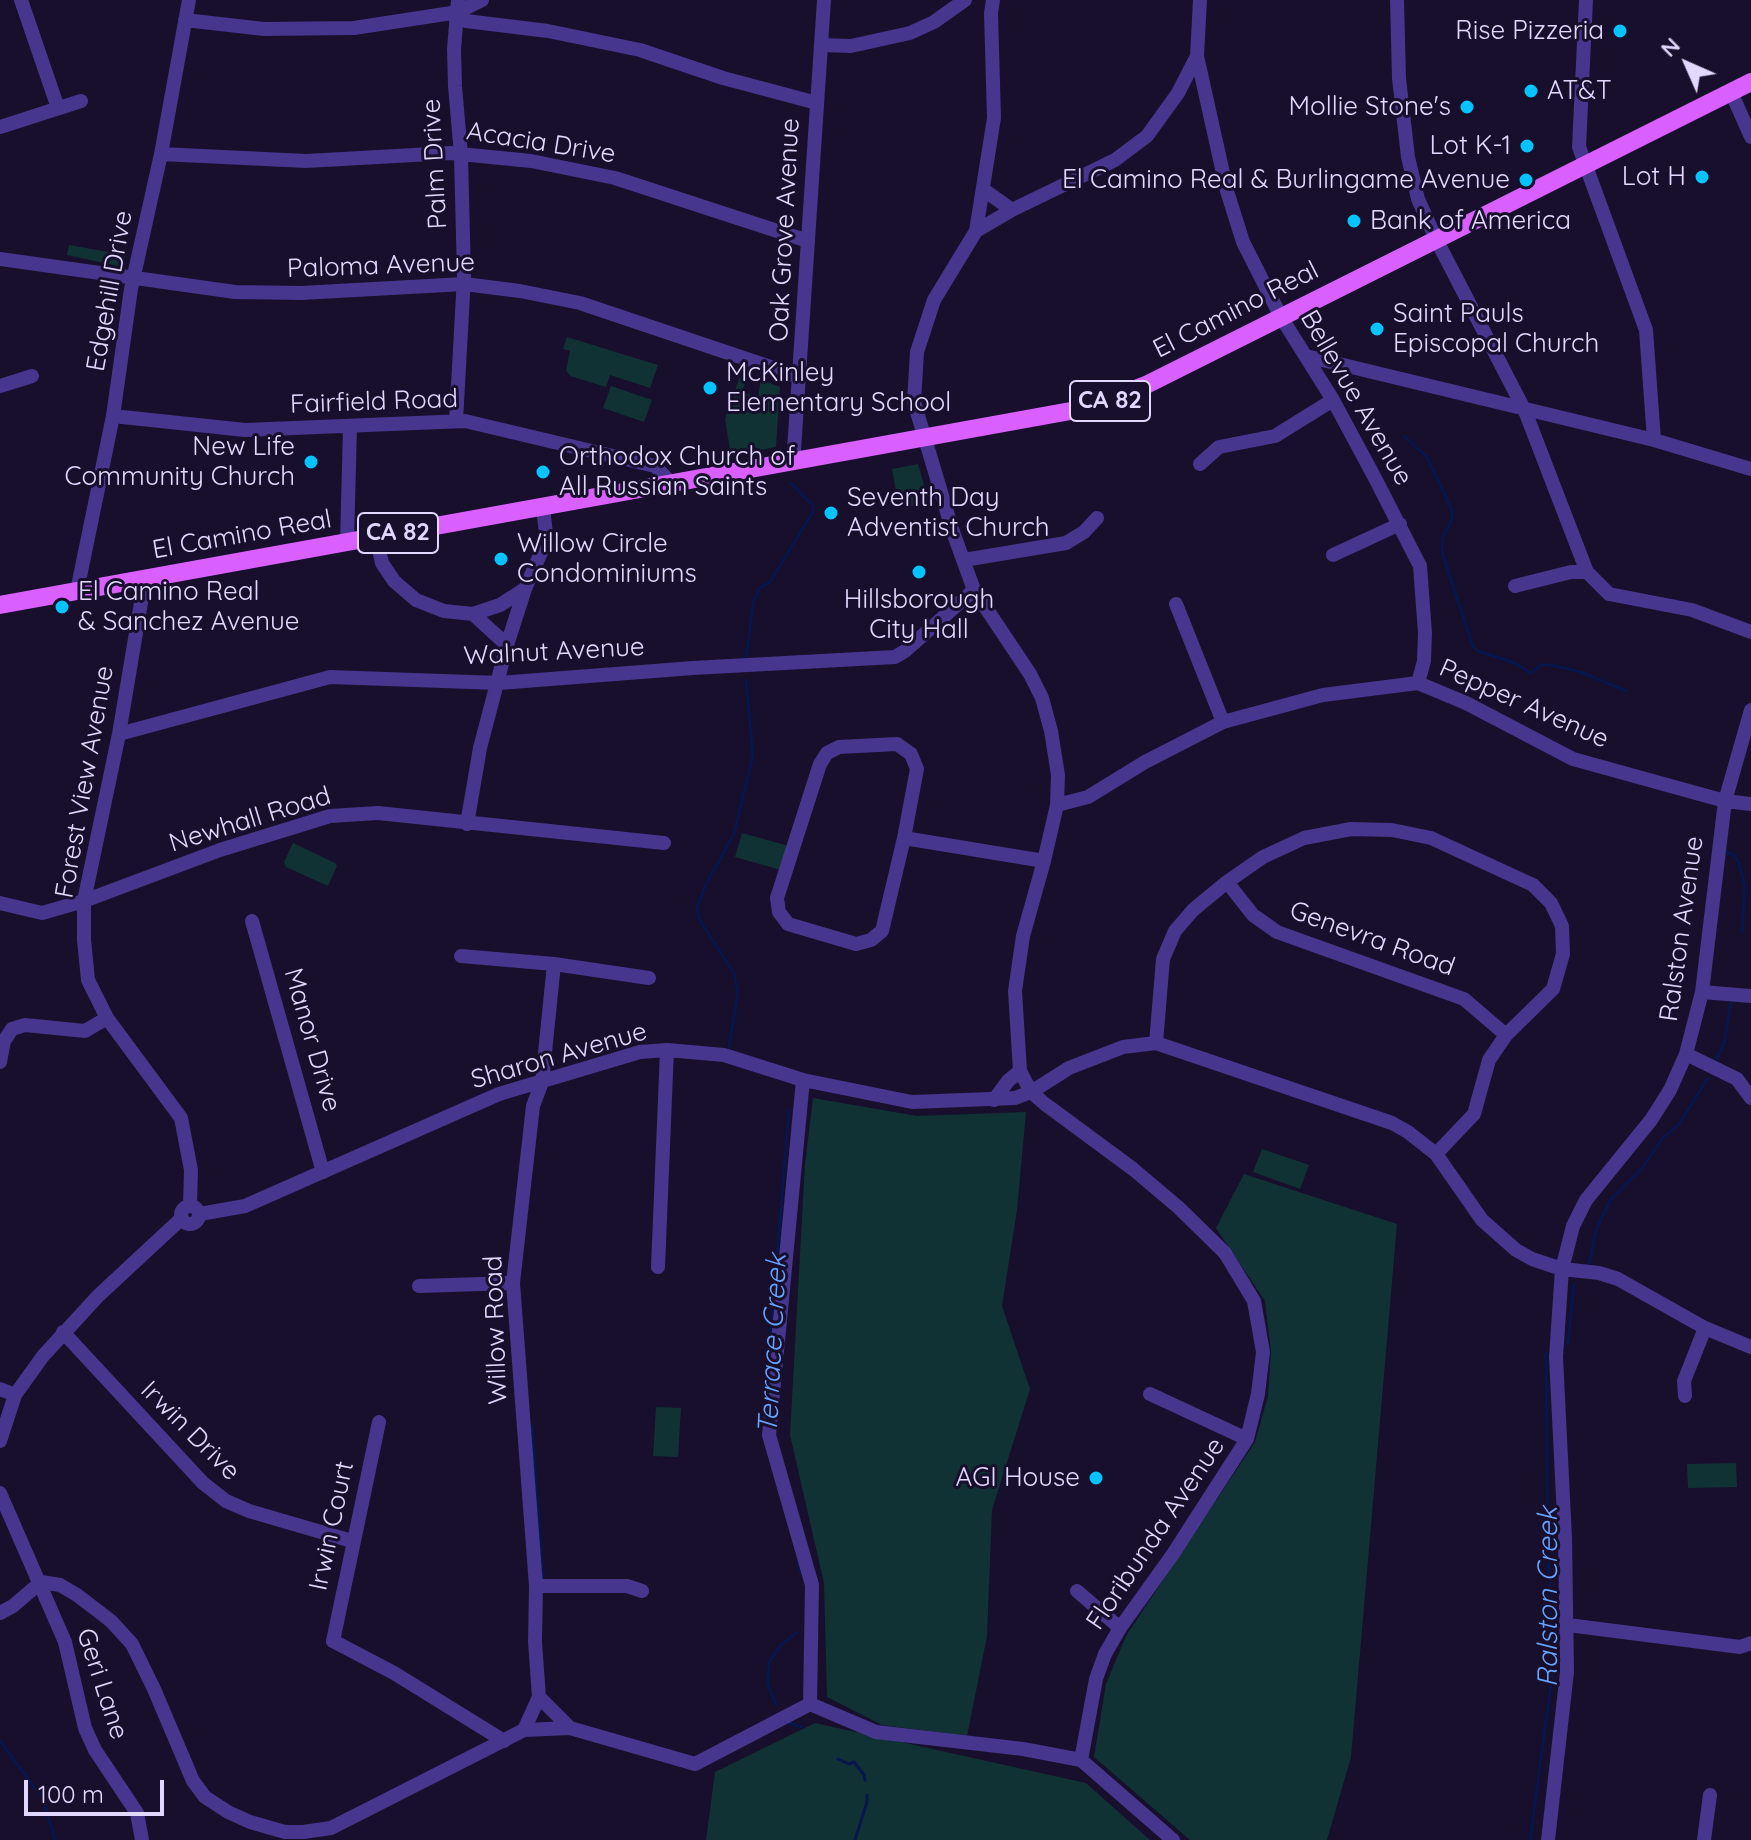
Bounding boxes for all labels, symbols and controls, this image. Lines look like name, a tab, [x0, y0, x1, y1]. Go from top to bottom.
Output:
place label: Rise Pizzeria	[1455, 15, 1604, 47]
marker: Rise Pizzeria	[1611, 22, 1629, 40]
north arrow	[1647, 24, 1727, 104]
text: N	[1654, 31, 1686, 63]
place label: AT&T	[1547, 75, 1612, 107]
marker: AT&T	[1522, 82, 1540, 100]
place label: Mollie Stone's	[1289, 91, 1451, 123]
street label: Palm Drive	[416, 98, 454, 230]
marker: Mollie Stone's	[1458, 98, 1476, 116]
street label: Acacia Drive	[464, 116, 618, 170]
street label: Oak Grove Avenue	[764, 117, 806, 343]
place label: Lot K-1	[1429, 130, 1511, 162]
marker: Lot K-1	[1518, 137, 1536, 155]
place label: Lot H	[1622, 161, 1686, 193]
place label: El Camino Real & Burlingame Avenue	[1062, 164, 1510, 196]
marker: Lot H	[1693, 168, 1711, 186]
marker: El Camino Real & Burlingame Avenue	[1517, 171, 1535, 189]
place label: Bank of America	[1370, 205, 1571, 237]
street label: Edgehill Drive	[81, 208, 139, 374]
marker: Bank of America	[1345, 212, 1363, 230]
street label: Paloma Avenue	[286, 247, 476, 285]
street label: El Camino Real	[1148, 255, 1324, 365]
place label: Saint Pauls Episcopal Church	[1393, 298, 1599, 360]
street label: Bellevue Avenue	[1293, 305, 1419, 491]
marker: Saint Pauls Episcopal Church	[1368, 320, 1386, 338]
place label: McKinley Elementary School	[726, 357, 951, 418]
marker: McKinley Elementary School	[701, 379, 719, 397]
road number: CA 82	[1070, 381, 1150, 421]
street label: Fairfield Road	[289, 383, 459, 421]
place label: New Life Community Church	[65, 431, 295, 492]
place label: Orthodox Church of All Russian Saints	[559, 441, 795, 502]
marker: New Life Community Church	[302, 453, 320, 471]
marker: Orthodox Church of All Russian Saints	[534, 463, 552, 481]
place label: Seventh Day Adventist Church	[847, 482, 1050, 544]
street label: El Camino Real	[150, 504, 334, 566]
marker: Seventh Day Adventist Church	[822, 504, 840, 522]
road number: CA 82	[358, 513, 438, 553]
place label: Willow Circle Condominiums	[517, 528, 697, 590]
marker: Willow Circle Condominiums	[492, 550, 510, 568]
marker: Hillsborough City Hall	[910, 563, 928, 581]
place label: El Camino Real & Sanchez Avenue	[78, 576, 300, 638]
place label: Hillsborough City Hall	[844, 584, 994, 646]
marker: El Camino Real & Sanchez Avenue	[53, 598, 71, 616]
street label: Walnut Avenue	[463, 632, 645, 672]
street label: Pepper Avenue	[1434, 653, 1614, 755]
street label: Forest View Avenue	[49, 663, 121, 901]
street label: Newhall Road	[165, 781, 335, 859]
street label: Ralston Avenue	[1654, 834, 1710, 1024]
street label: Genevra Road	[1285, 895, 1459, 983]
street label: Manor Drive	[277, 965, 347, 1115]
street label: Sharon Avenue	[468, 1016, 650, 1096]
water label: Terrace Creek	[751, 1253, 795, 1435]
street label: Willow Road	[478, 1255, 514, 1405]
street label: Irwin Drive	[134, 1375, 246, 1487]
street label: Floribunda Avenue	[1080, 1432, 1232, 1636]
street label: Irwin Court	[303, 1459, 361, 1593]
place label: AGI House	[956, 1462, 1080, 1494]
marker: AGI House	[1087, 1469, 1105, 1487]
water label: Ralston Creek	[1532, 1507, 1566, 1687]
street label: Geri Lane	[69, 1625, 135, 1743]
scale bar	[28, 1764, 168, 1814]
text: 100 m	[38, 1779, 104, 1809]

